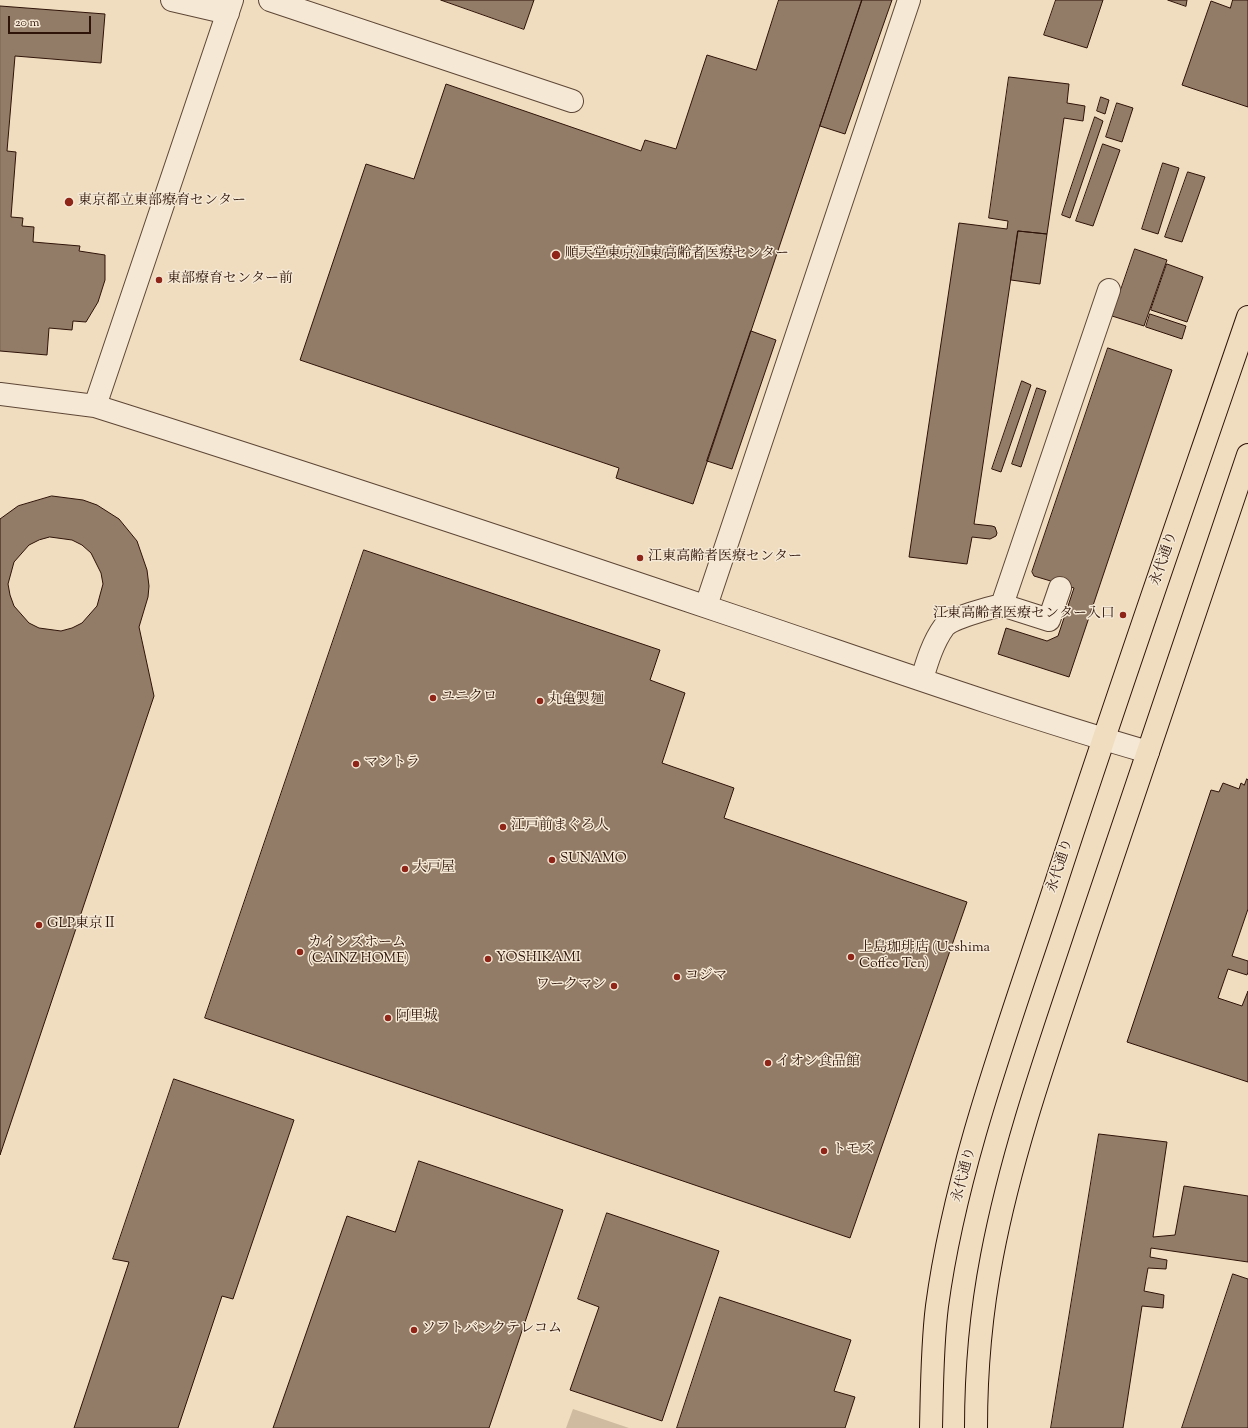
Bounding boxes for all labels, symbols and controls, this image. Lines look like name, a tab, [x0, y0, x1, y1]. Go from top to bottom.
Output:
scale bar	[10, 8, 93, 34]
text: 20 m	[15, 14, 39, 32]
place label: 東京都立東部療育センター	[78, 194, 246, 210]
marker: 東京都立東部療育センター	[63, 196, 75, 208]
place label: 順天堂東京江東高齢者医療センター	[565, 247, 789, 263]
marker: 順天堂東京江東高齢者医療センター	[550, 249, 562, 261]
place label: 東部療育センター前	[167, 272, 293, 288]
marker: 東部療育センター前	[154, 275, 164, 285]
street label: 永代通り	[1148, 530, 1182, 588]
place label: 江東高齢者医療センター	[648, 550, 802, 566]
marker: 江東高齢者医療センター	[635, 553, 645, 563]
place label: 江東高齢者医療センター入口	[933, 607, 1115, 623]
marker: 江東高齢者医療センター入口	[1118, 610, 1128, 620]
place label: ユニクロ	[441, 690, 497, 706]
marker: ユニクロ	[428, 693, 438, 703]
place label: 丸亀製麺	[548, 693, 604, 709]
marker: 丸亀製麺	[535, 696, 545, 706]
place label: マントラ	[364, 756, 420, 772]
marker: マントラ	[351, 759, 361, 769]
place label: 江戸前まぐろ人	[511, 819, 609, 835]
marker: 江戸前まぐろ人	[498, 822, 508, 832]
street label: 永代通り	[1044, 837, 1078, 895]
place label: SUNAMO	[560, 852, 627, 868]
marker: SUNAMO	[547, 855, 557, 865]
place label: 大戸屋	[413, 861, 455, 877]
marker: 大戸屋	[400, 864, 410, 874]
place label: GLP東京Ⅱ	[47, 917, 117, 933]
marker: GLP東京Ⅱ	[34, 920, 44, 930]
place label: カインズホーム (CAINZ HOME)	[308, 936, 409, 968]
place label: 上島珈琲店 (Ueshima Coffee Ten)	[859, 941, 990, 974]
marker: カインズホーム (CAINZ HOME)	[295, 947, 305, 957]
place label: YOSHIKAMI	[496, 951, 580, 967]
marker: 上島珈琲店 (Ueshima Coffee Ten)	[846, 952, 856, 962]
marker: YOSHIKAMI	[483, 954, 493, 964]
place label: コジマ	[685, 969, 727, 985]
marker: コジマ	[672, 972, 682, 982]
place label: ワークマン	[536, 978, 606, 994]
marker: ワークマン	[609, 981, 619, 991]
place label: 阿里城	[396, 1010, 438, 1026]
marker: 阿里城	[383, 1013, 393, 1023]
place label: イオン食品館	[776, 1055, 860, 1071]
marker: イオン食品館	[763, 1058, 773, 1068]
place label: トモズ	[832, 1143, 874, 1159]
marker: トモズ	[819, 1146, 829, 1156]
street label: 永代通り	[950, 1146, 980, 1204]
place label: ソフトバンクテレコム	[422, 1322, 562, 1338]
marker: ソフトバンクテレコム	[409, 1325, 419, 1335]

